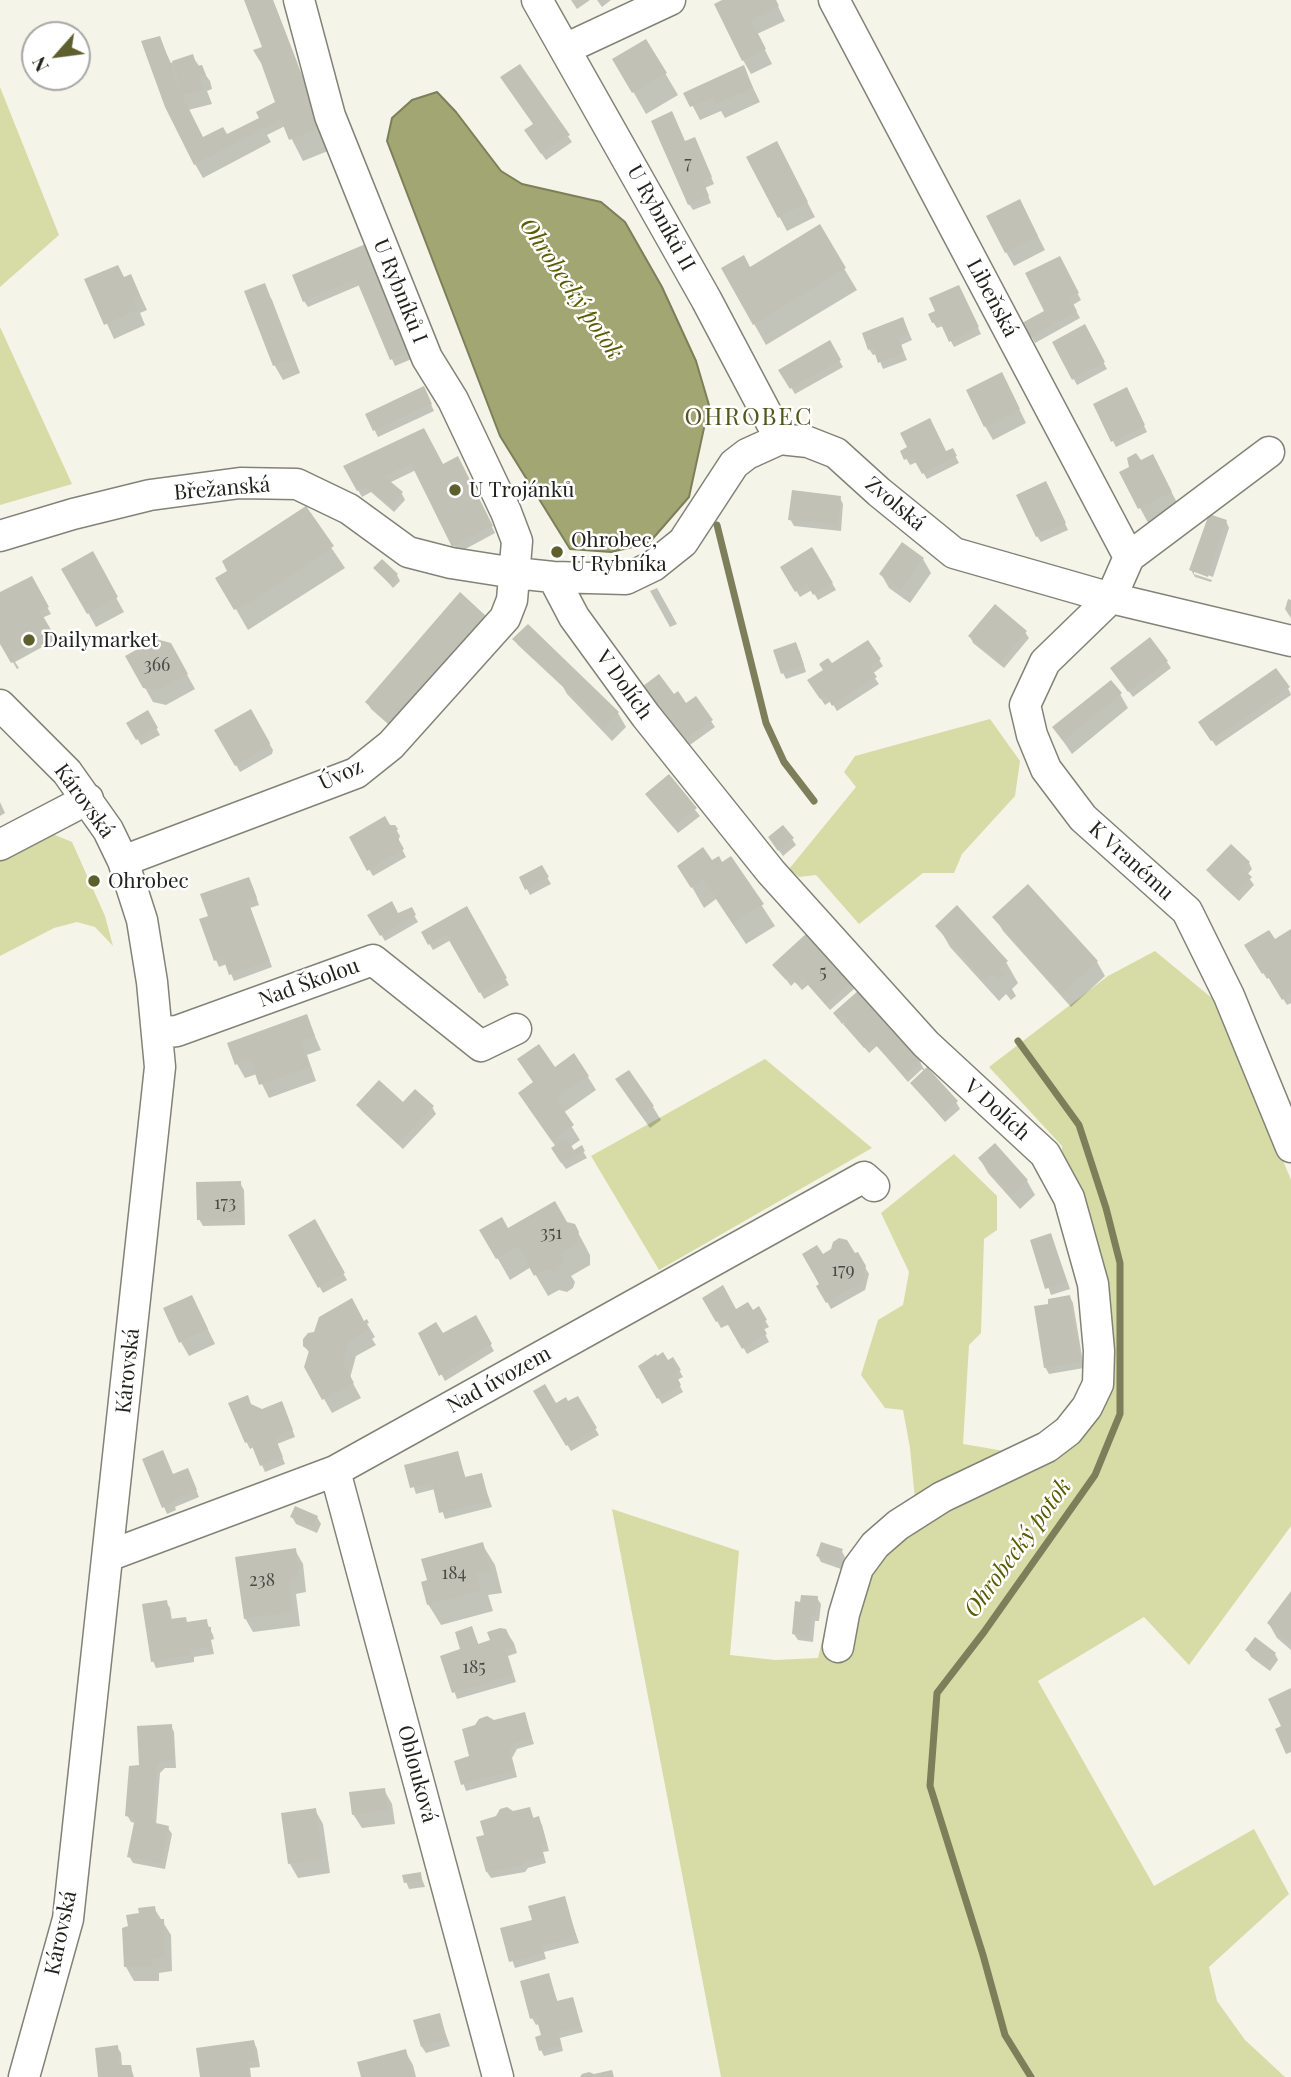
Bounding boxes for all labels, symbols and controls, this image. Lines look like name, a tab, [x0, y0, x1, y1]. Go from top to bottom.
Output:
north arrow	[21, 21, 91, 91]
text: N	[25, 53, 54, 77]
house number: 7	[684, 152, 692, 174]
street label: U Rybníků II	[622, 161, 700, 275]
water label: Ohrobecký potok	[514, 213, 628, 365]
street label: U Rybníků I	[368, 235, 432, 347]
street label: Libeňská	[961, 255, 1023, 341]
district label: OHROBEC	[685, 404, 813, 432]
street label: Břežanská	[173, 472, 271, 506]
street label: Zvolská	[860, 472, 930, 536]
place label: U Trojánků	[469, 477, 574, 503]
marker: U Trojánků	[447, 482, 463, 498]
place label: Ohrobec, U Rybníka	[571, 527, 667, 577]
marker: Ohrobec, U Rybníka	[549, 544, 565, 560]
place label: Dailymarket	[43, 627, 158, 653]
marker: Dailymarket	[21, 632, 37, 648]
street label: V Dolích	[590, 645, 658, 725]
house number: 366	[144, 654, 170, 676]
street label: Úvoz	[315, 754, 367, 796]
street label: Károvská	[49, 759, 119, 843]
street label: K Vranému	[1083, 816, 1179, 906]
place label: Ohrobec	[108, 868, 189, 894]
marker: Ohrobec	[86, 873, 102, 889]
street label: Nad Školou	[255, 953, 363, 1013]
house number: 5	[819, 961, 827, 983]
street label: V Dolích	[959, 1074, 1035, 1146]
house number: 173	[214, 1192, 236, 1214]
house number: 351	[540, 1222, 562, 1244]
house number: 179	[831, 1259, 855, 1281]
street label: Károvská	[111, 1327, 145, 1415]
street label: Nad úvozem	[442, 1341, 556, 1419]
water label: Ohrobecký potok	[958, 1473, 1078, 1623]
house number: 184	[442, 1562, 466, 1584]
house number: 238	[249, 1569, 275, 1591]
house number: 185	[462, 1656, 486, 1678]
street label: Oblouková	[392, 1723, 442, 1825]
street label: Károvská	[40, 1888, 82, 1978]

